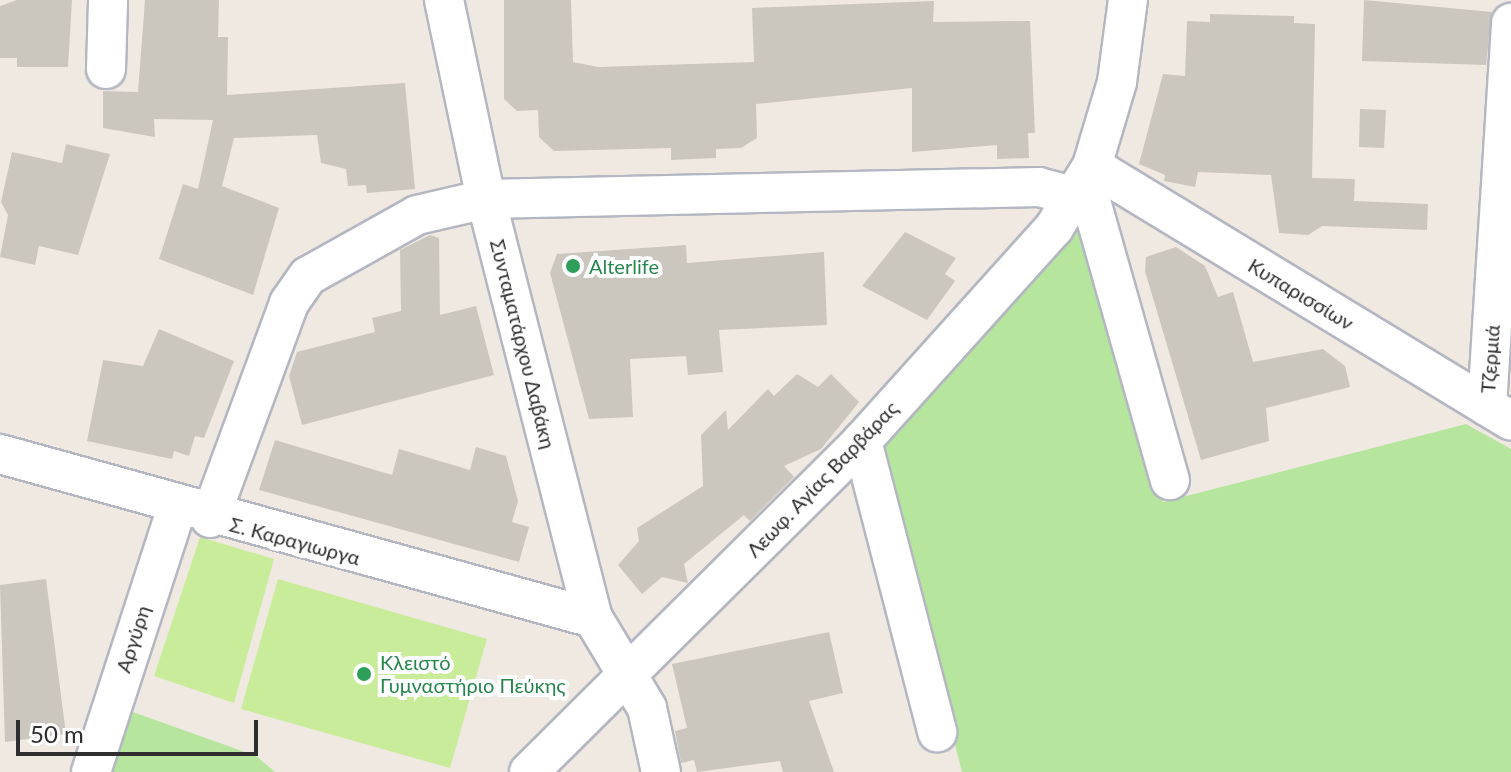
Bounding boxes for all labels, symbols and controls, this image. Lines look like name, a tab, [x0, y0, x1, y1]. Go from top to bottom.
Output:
street label: Συνταματάρχου Δαβάκη	[485, 237, 561, 451]
street label: Κυπαρισσίων	[1244, 253, 1358, 335]
place label: Alterlife	[589, 254, 659, 278]
marker: Alterlife	[564, 257, 582, 275]
street label: Τζερμιά	[1476, 324, 1504, 394]
street label: Λεωφ. Αγίας Βαρβάρας	[741, 396, 903, 562]
street label: Σ. Καραγιωργα	[227, 512, 363, 570]
street label: Αργύρη	[111, 602, 155, 676]
place label: Κλειστό Γυμναστήριο Πεύκης	[380, 650, 566, 697]
marker: Κλειστό Γυμναστήριο Πεύκης	[355, 665, 373, 683]
scale bar	[20, 704, 262, 754]
text: 50 m	[30, 719, 84, 748]

